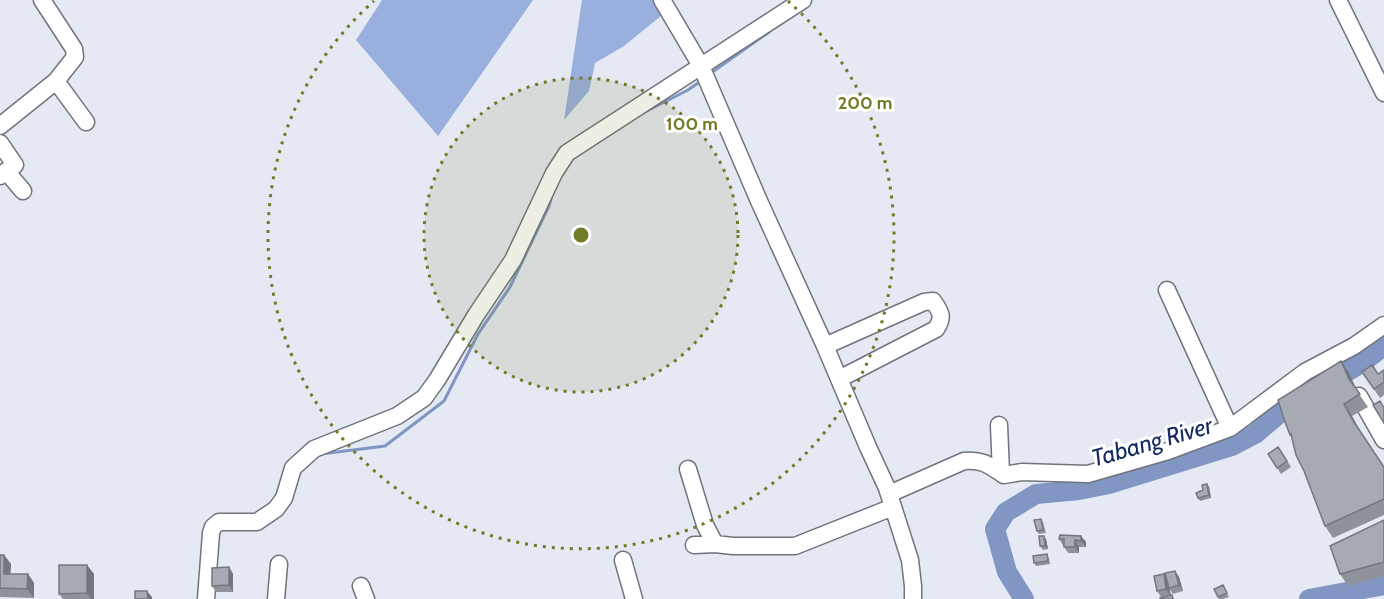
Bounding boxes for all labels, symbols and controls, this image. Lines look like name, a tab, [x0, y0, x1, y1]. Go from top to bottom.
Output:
text: 200 m	[838, 92, 892, 114]
text: 100 m	[666, 113, 718, 135]
centre of rings	[571, 225, 591, 245]
water label: Tabang River	[1088, 410, 1217, 473]

